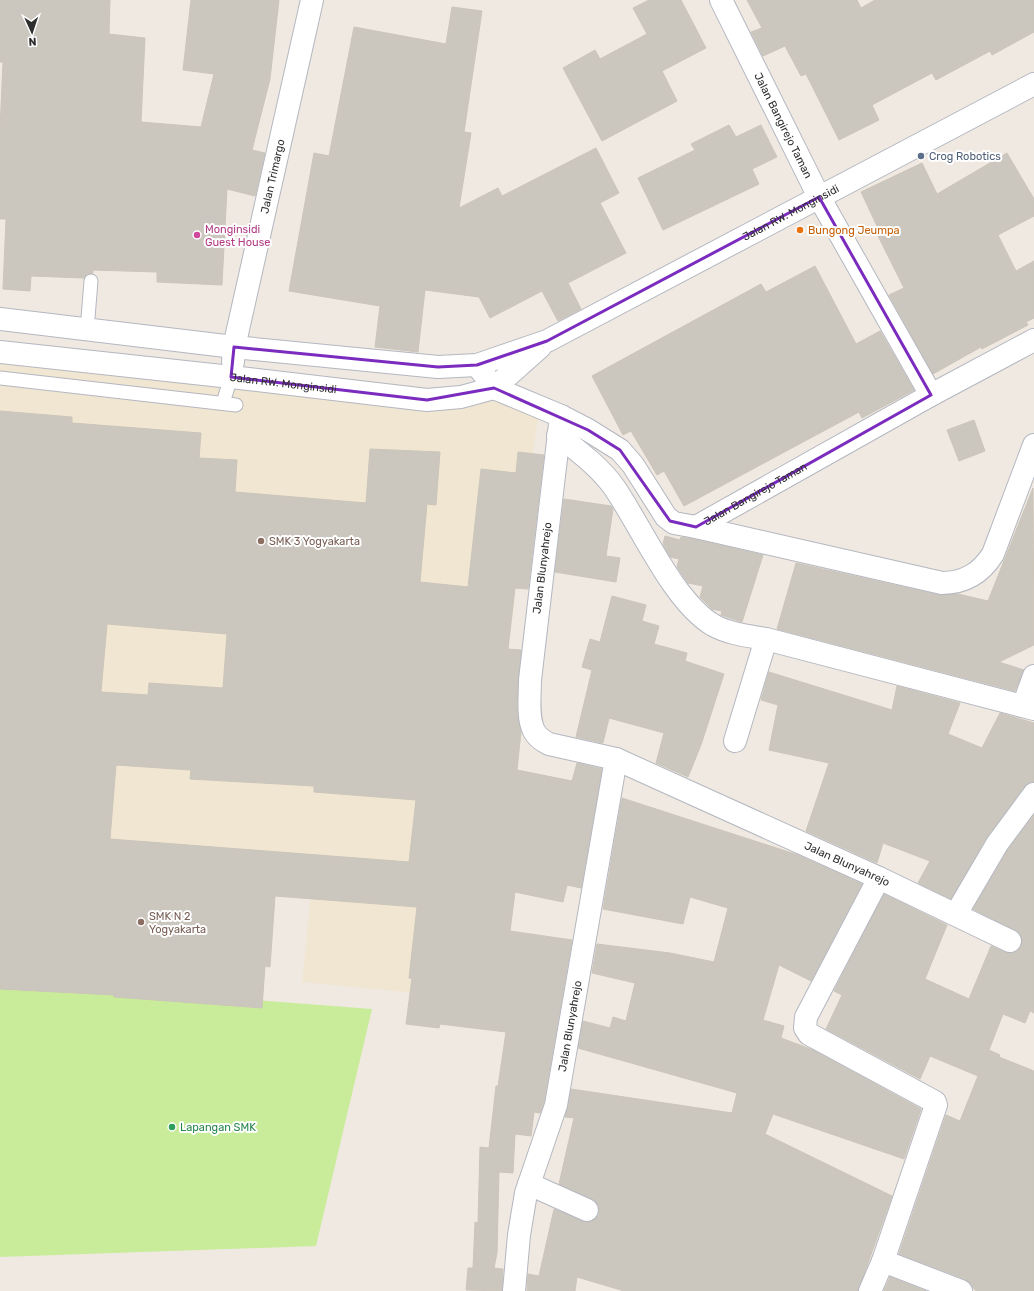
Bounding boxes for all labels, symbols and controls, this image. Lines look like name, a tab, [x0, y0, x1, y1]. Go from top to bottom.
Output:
north arrow	[12, 12, 52, 52]
text: N	[28, 35, 37, 48]
street label: Jalan Bangirejo Taman	[751, 71, 815, 181]
street label: Jalan Trimargo	[258, 138, 288, 215]
place label: Crog Robotics	[929, 150, 1001, 163]
marker: Crog Robotics	[916, 151, 926, 161]
street label: Jalan RW. Monginsidi	[740, 182, 841, 244]
place label: Monginsidi Guest House	[205, 223, 270, 249]
place label: Bungong Jeumpa	[808, 224, 900, 237]
marker: Bungong Jeumpa	[795, 225, 805, 235]
marker: Monginsidi Guest House	[192, 230, 202, 240]
street label: Jalan RW. Monginsidi	[229, 371, 337, 396]
street label: Jalan Bangirejo Taman	[702, 460, 809, 528]
street label: Jalan Blunyahrejo	[530, 522, 555, 615]
place label: SMK 3 Yogyakarta	[269, 535, 360, 548]
marker: SMK 3 Yogyakarta	[256, 536, 266, 546]
street label: Jalan Blunyahrejo	[802, 839, 892, 889]
place label: SMK N 2 Yogyakarta	[149, 910, 206, 936]
marker: SMK N 2 Yogyakarta	[136, 917, 146, 927]
street label: Jalan Blunyahrejo	[556, 979, 584, 1073]
place label: Lapangan SMK	[180, 1121, 256, 1134]
marker: Lapangan SMK	[167, 1122, 177, 1132]

